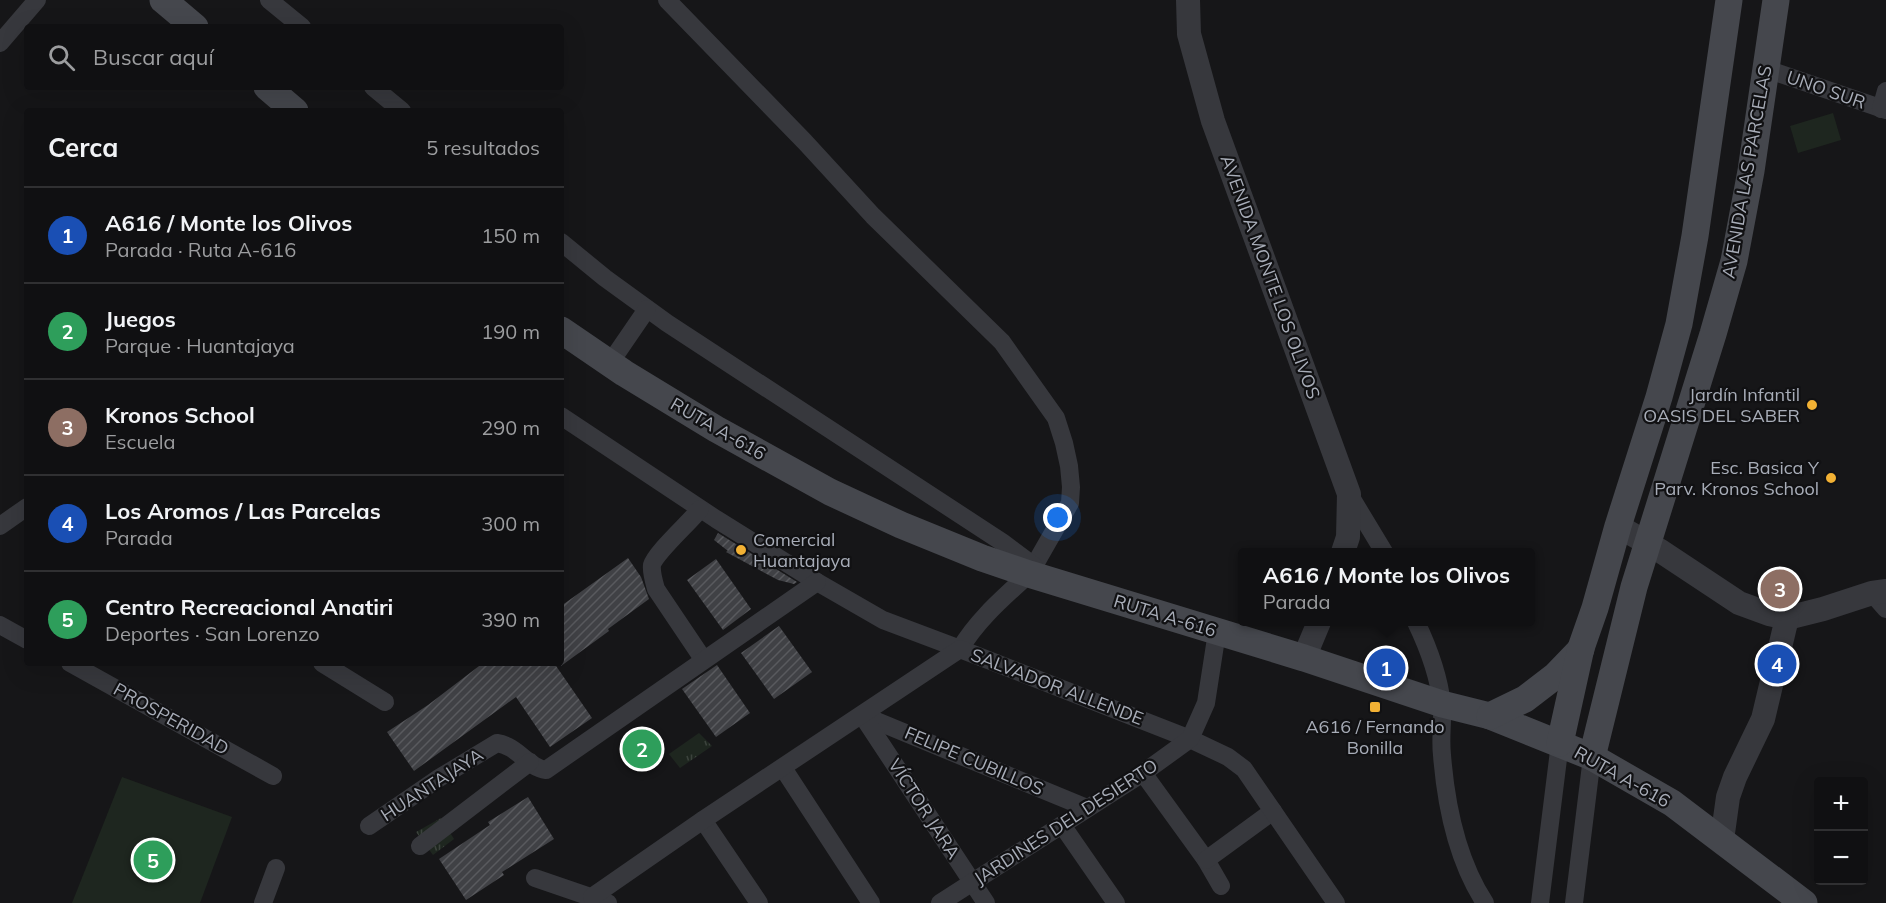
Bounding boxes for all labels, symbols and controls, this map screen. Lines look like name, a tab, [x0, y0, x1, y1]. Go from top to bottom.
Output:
search box	[24, 24, 564, 90]
icon: search	[45, 41, 78, 74]
text: Buscar aquí	[93, 43, 214, 71]
street label: AVENIDA LAS PARCELAS	[1716, 64, 1777, 280]
street label: UNO SUR	[1784, 65, 1869, 114]
text: Cerca	[48, 131, 118, 164]
text: 5 resultados	[426, 135, 540, 160]
street label: AVENIDA MONTE LOS OLIVOS	[1215, 152, 1325, 402]
text: A616 / Monte los Olivos	[105, 209, 352, 237]
text: 1	[62, 223, 74, 248]
text: 150 m	[481, 223, 540, 248]
text: Parada · Ruta A-616	[105, 237, 296, 262]
text: Juegos	[105, 305, 176, 333]
text: 2	[62, 319, 74, 344]
text: 190 m	[481, 319, 540, 344]
text: Parque · Huantajaya	[105, 333, 295, 358]
place label: Jardín Infantil OASIS DEL SABER	[1643, 383, 1800, 427]
street label: RUTA A-616	[667, 392, 770, 465]
marker: Jardín Infantil OASIS DEL SABER	[1805, 398, 1819, 412]
text: Kronos School	[105, 401, 255, 429]
text: 3	[62, 415, 74, 440]
text: 290 m	[481, 415, 540, 440]
text: Escuela	[105, 429, 176, 454]
place label: Esc. Basica Y Parv. Kronos School	[1654, 456, 1820, 500]
marker: Esc. Basica Y Parv. Kronos School	[1824, 471, 1838, 485]
text: Los Aromos / Las Parcelas	[105, 497, 381, 525]
your location	[1043, 503, 1072, 532]
text: 4	[62, 511, 74, 536]
text: 300 m	[481, 511, 540, 536]
text: Parada	[105, 525, 173, 550]
place label: Comercial Huantajaya	[753, 528, 851, 572]
marker: Comercial Huantajaya	[734, 543, 748, 557]
popup	[1238, 548, 1535, 626]
text: A616 / Monte los Olivos	[1263, 561, 1510, 589]
pin: 3	[1760, 566, 1800, 612]
street label: RUTA A-616	[1111, 589, 1219, 642]
text: Parada	[1263, 589, 1331, 614]
text: Centro Recreacional Anatiri	[105, 593, 393, 621]
text: 5	[62, 607, 74, 632]
text: 390 m	[481, 607, 540, 632]
text: Deportes · San Lorenzo	[105, 621, 320, 646]
pin: 4	[1758, 642, 1796, 686]
street label: SALVADOR ALLENDE	[968, 643, 1147, 730]
pin: 1	[1366, 646, 1406, 690]
street label: PROSPERIDAD	[109, 677, 233, 760]
marker: A616 / Fernando Bonilla	[1368, 700, 1382, 714]
place label: A616 / Fernando Bonilla	[1305, 715, 1445, 759]
street label: FELIPE CUBILLOS	[901, 721, 1047, 800]
pin: 2	[622, 726, 662, 771]
street label: RUTA A-616	[1570, 741, 1674, 812]
street label: HUANTAJAYA	[376, 743, 487, 826]
street label: VÍCTOR JARA	[883, 754, 965, 863]
street label: JARDINES DEL DESIERTO	[970, 754, 1162, 890]
map controls	[1814, 777, 1868, 885]
button: +	[1814, 777, 1868, 831]
button: −	[1814, 831, 1868, 885]
pin: 5	[134, 838, 172, 882]

